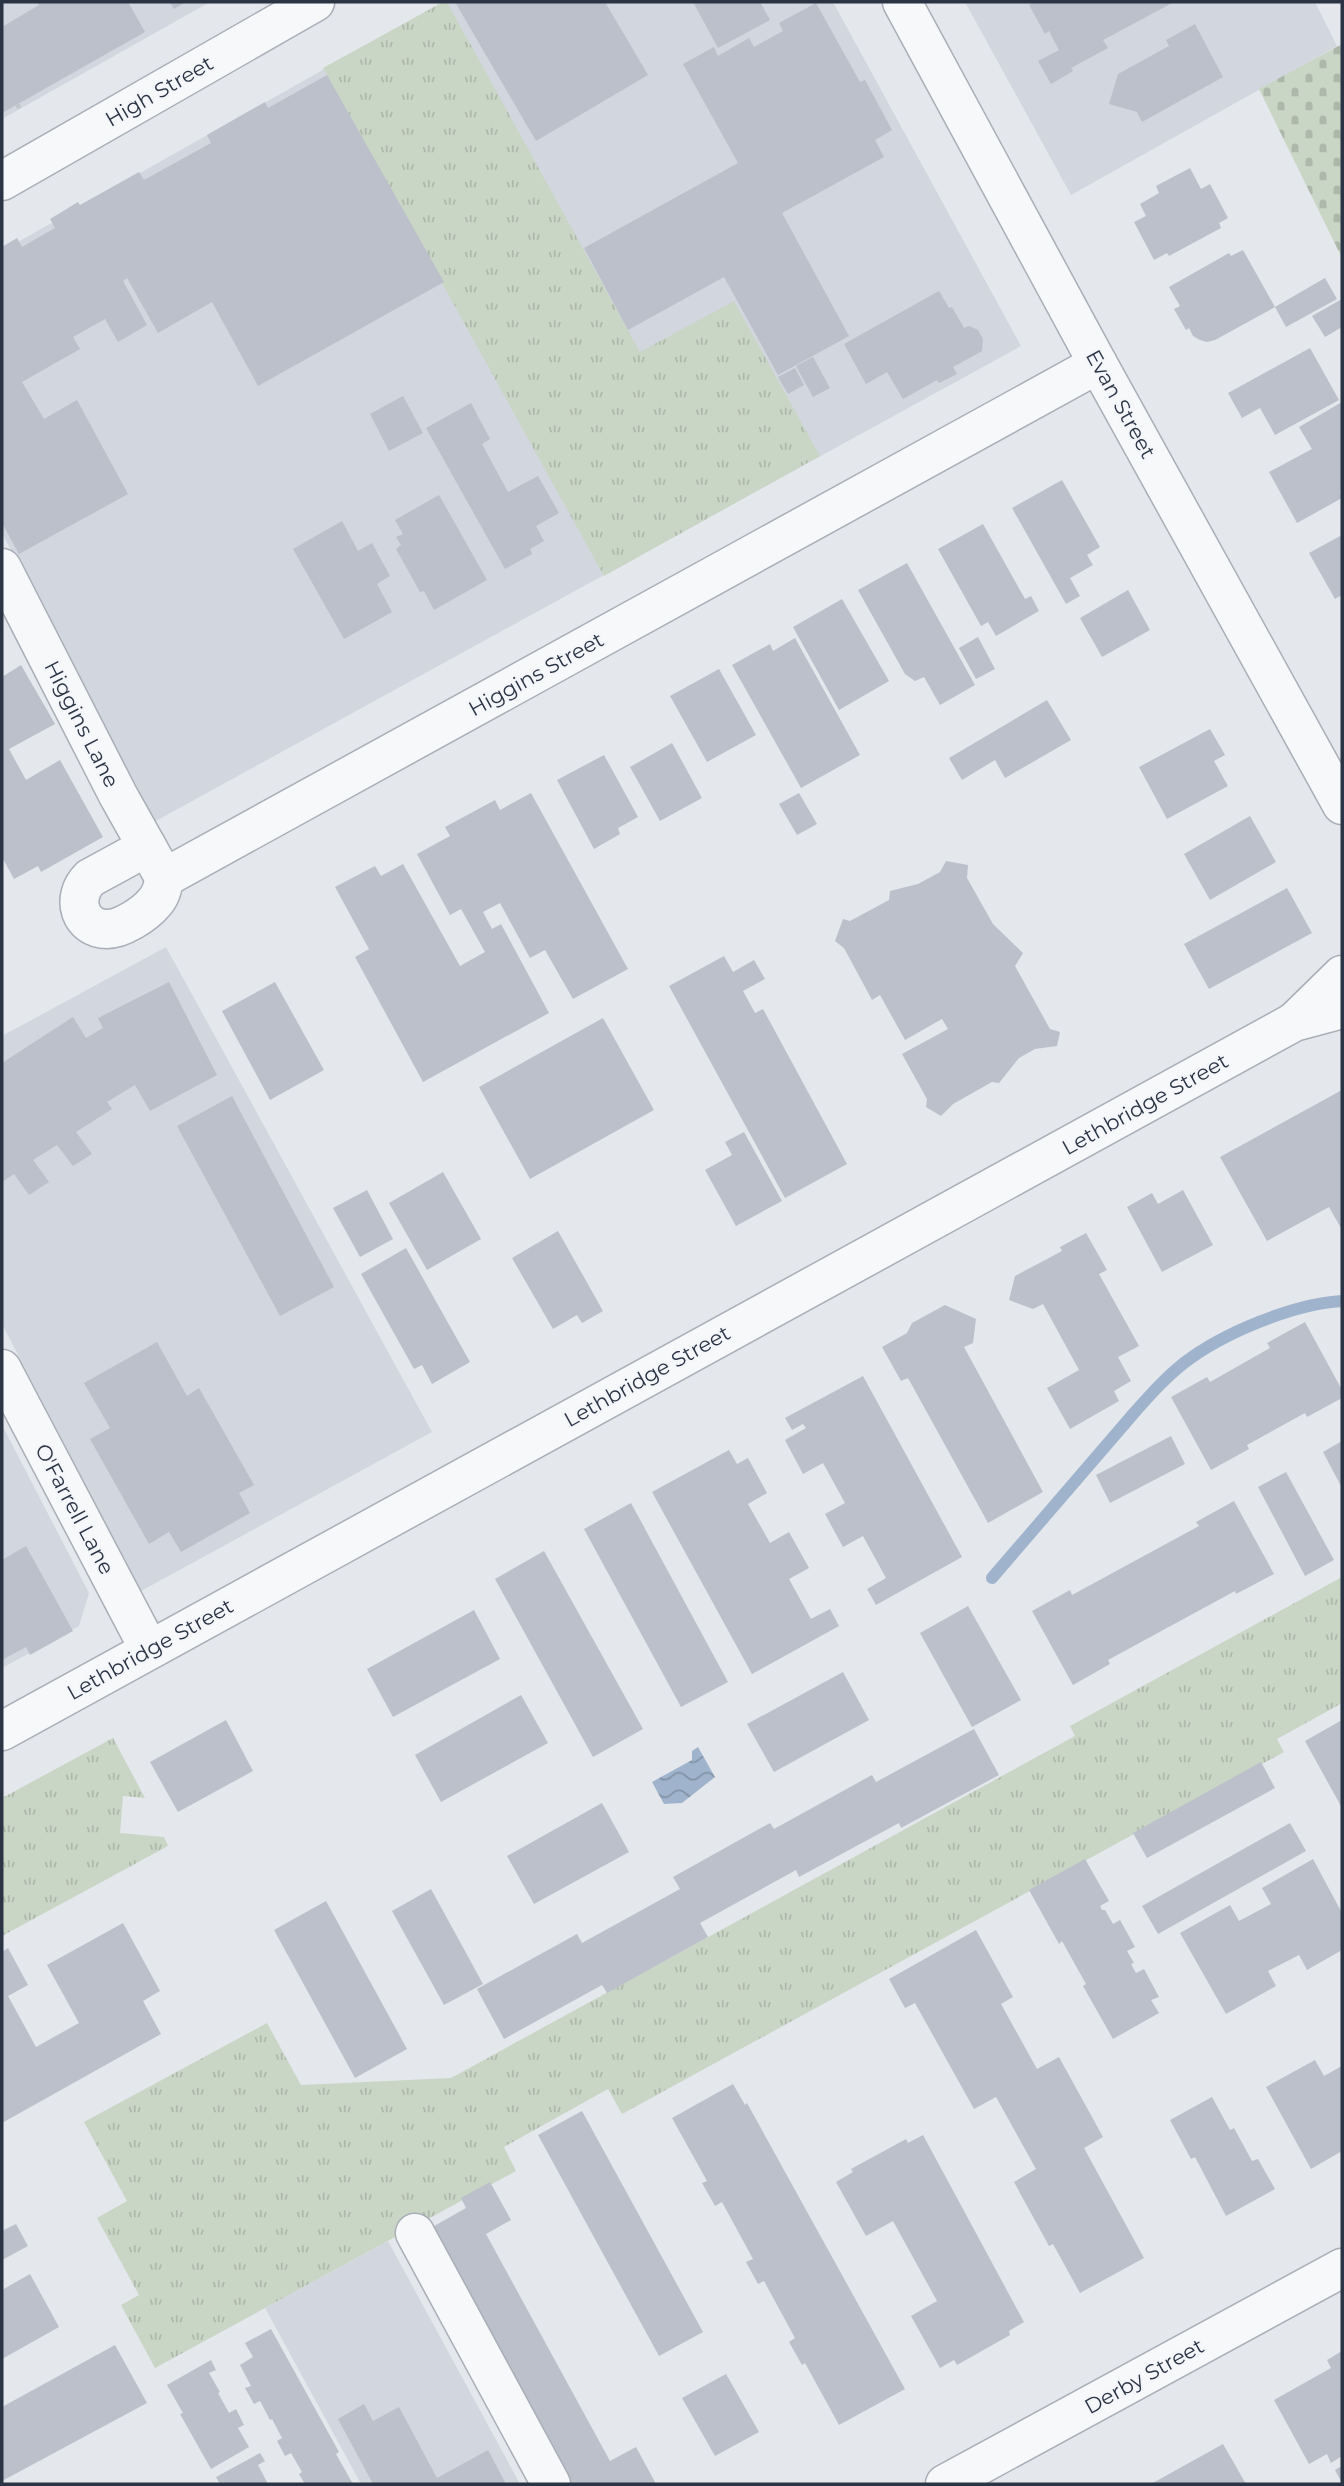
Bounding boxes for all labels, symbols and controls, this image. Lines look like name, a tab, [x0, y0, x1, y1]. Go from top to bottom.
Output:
street label: High Street	[101, 50, 217, 132]
street label: Evan Street	[1081, 345, 1161, 463]
street label: Higgins Street	[464, 627, 608, 721]
street label: Higgins Lane	[39, 657, 125, 791]
street label: Lethbridge Street	[1058, 1048, 1232, 1160]
street label: Lethbridge Street	[560, 1320, 734, 1432]
street label: O'Farrell Lane	[30, 1439, 120, 1579]
street label: Lethbridge Street	[63, 1593, 237, 1705]
street label: Derby Street	[1080, 2333, 1208, 2419]

